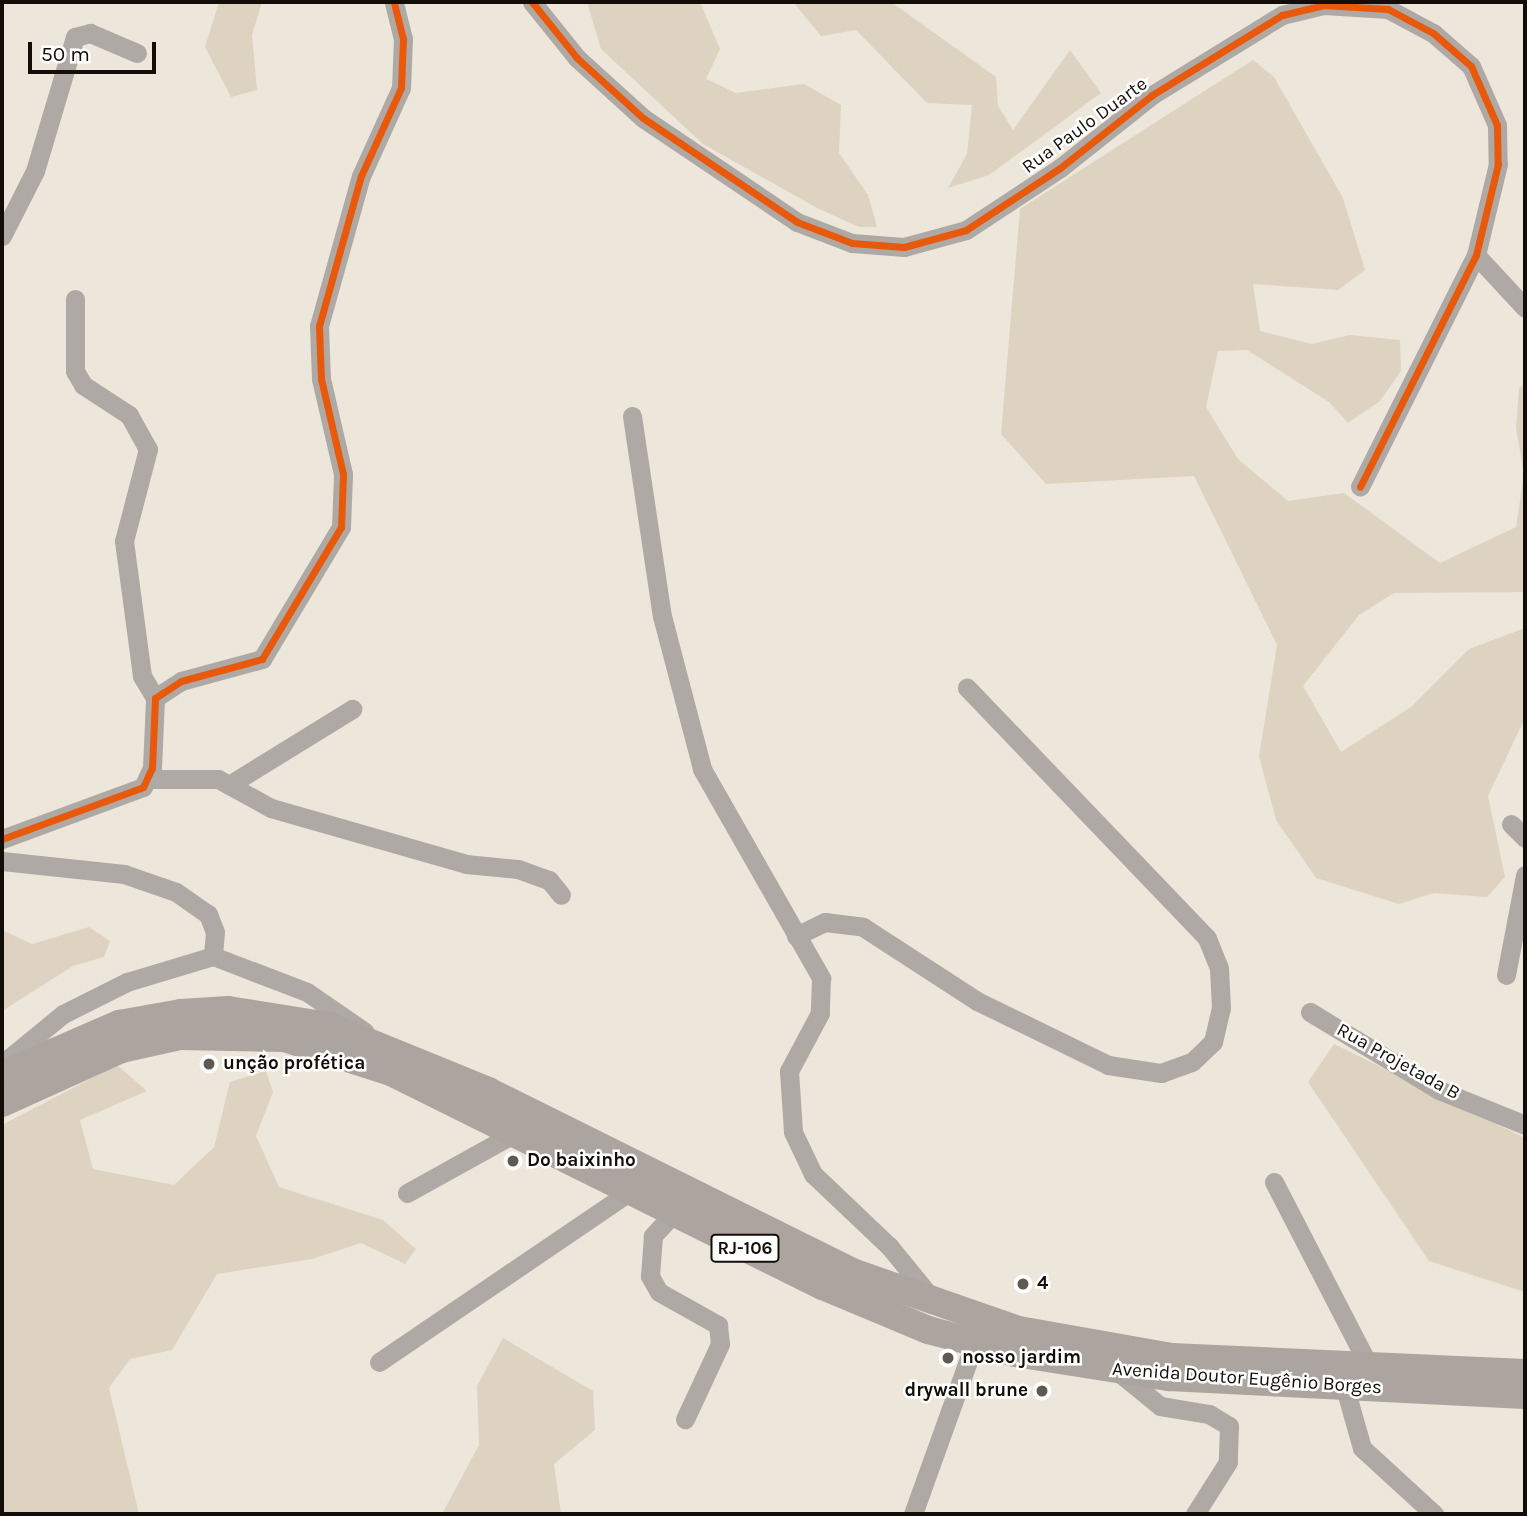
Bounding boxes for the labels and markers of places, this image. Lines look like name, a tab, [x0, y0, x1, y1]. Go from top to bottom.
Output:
place label: unção profética	[223, 1053, 365, 1075]
marker: unção profética	[201, 1056, 217, 1072]
place label: Do baixinho	[527, 1150, 636, 1172]
marker: Do baixinho	[505, 1153, 521, 1169]
place label: 4	[1037, 1273, 1048, 1295]
marker: 4	[1015, 1276, 1031, 1292]
place label: nosso jardim	[962, 1347, 1081, 1369]
marker: nosso jardim	[940, 1350, 956, 1366]
place label: drywall brune	[904, 1380, 1028, 1402]
marker: drywall brune	[1034, 1383, 1050, 1399]

